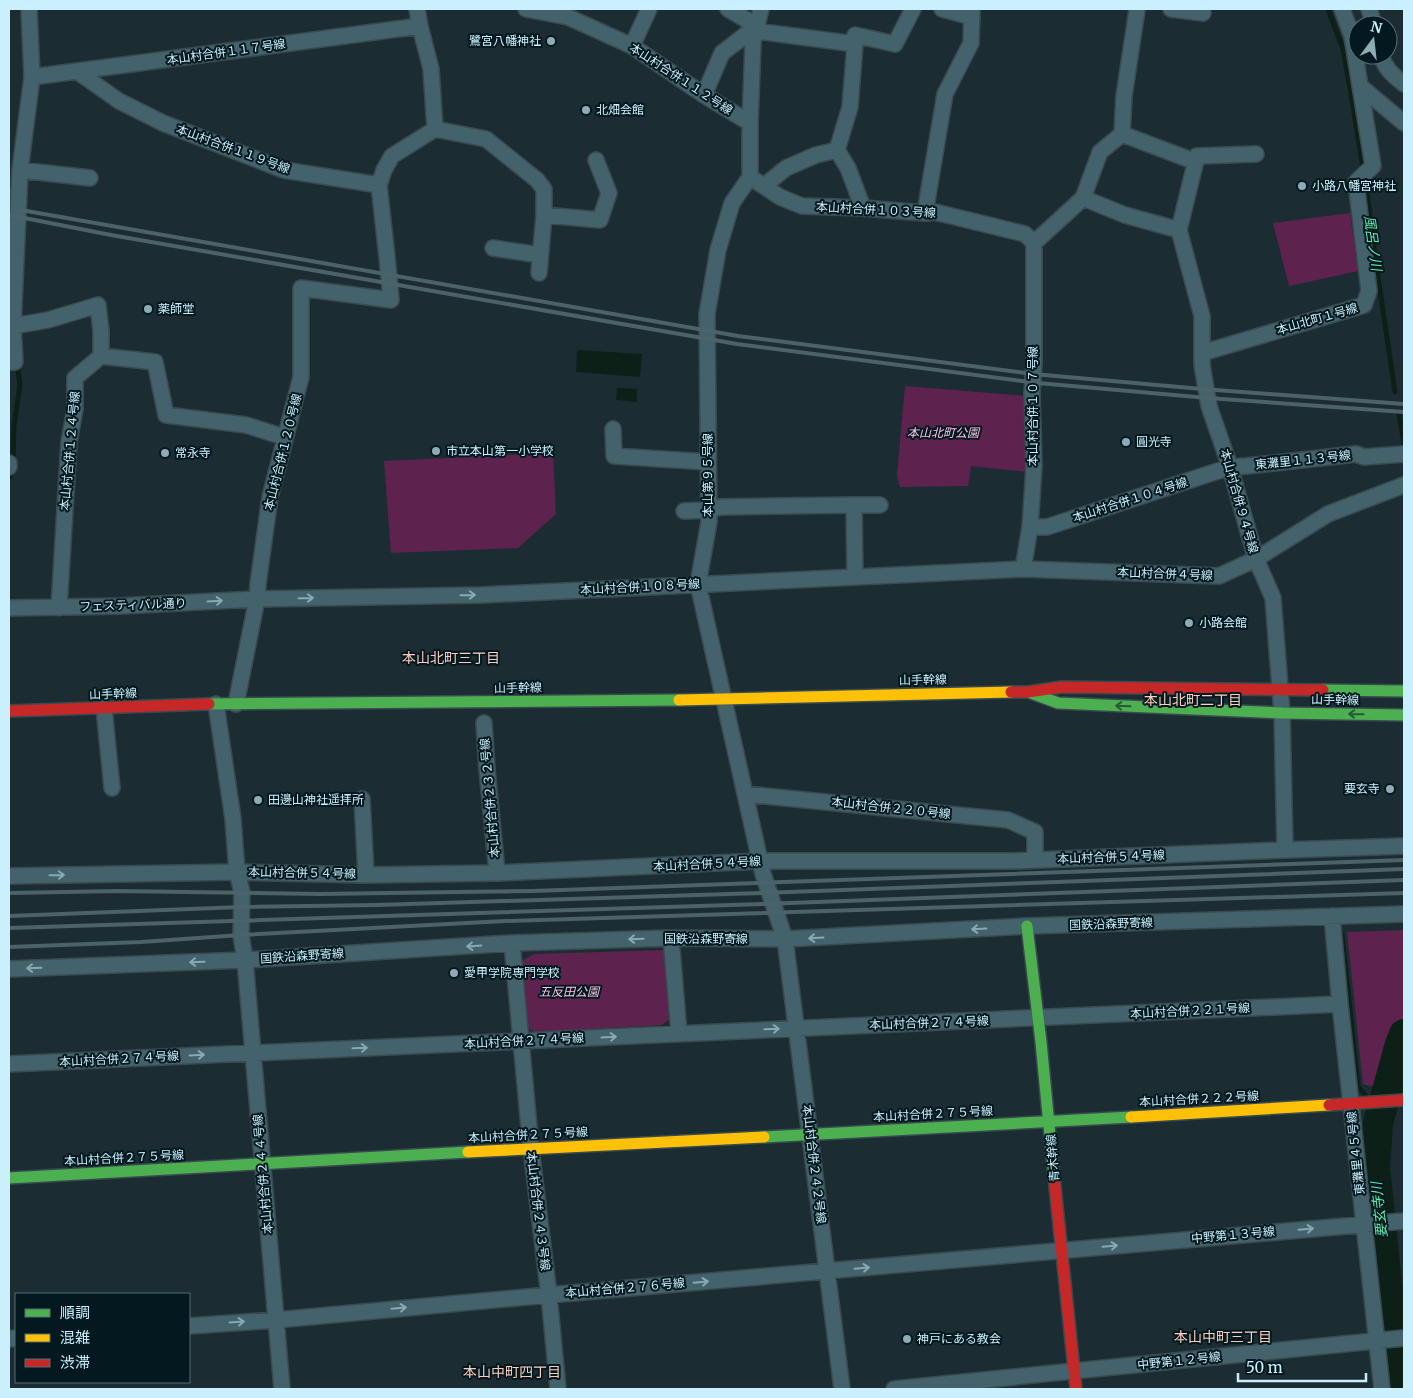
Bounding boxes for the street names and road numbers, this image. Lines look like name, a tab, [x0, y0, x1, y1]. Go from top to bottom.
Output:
street label: 本山村合併１１７号線	[165, 36, 286, 67]
street label: 本山村合併１１２号線	[627, 40, 736, 118]
street label: 本山村合併１１９号線	[174, 121, 292, 176]
street label: 本山村合併１０３号線	[816, 199, 936, 220]
street label: 本山北町１号線	[1274, 300, 1359, 337]
street label: 本山村合併１０７号線	[1025, 346, 1040, 466]
street label: 本山村合併１２４号線	[57, 391, 82, 511]
street label: 本山村合併１２０号線	[261, 392, 304, 512]
street label: 本山第９５号線	[700, 433, 715, 517]
street label: 本山村合併９４号線	[1217, 447, 1262, 555]
street label: 東灘里１１３号線	[1254, 447, 1351, 472]
street label: 本山村合併１０４号線	[1070, 474, 1189, 525]
street label: 本山村合併４号線	[1117, 564, 1213, 583]
street label: 本山村合併１０８号線	[580, 576, 700, 597]
street label: フェスティバル通り	[79, 595, 187, 614]
street label: 山手幹線	[899, 672, 947, 687]
street label: 山手幹線	[494, 680, 542, 695]
street label: 山手幹線	[89, 685, 137, 702]
street label: 山手幹線	[1311, 692, 1359, 707]
street label: 本山村合併２３２号線	[477, 738, 502, 858]
street label: 本山村合併２２０号線	[831, 794, 952, 821]
street label: 本山村合併５４号線	[1057, 847, 1165, 866]
street label: 本山村合併５４号線	[653, 853, 761, 874]
street label: 本山村合併５４号線	[248, 864, 356, 881]
street label: 国鉄沿森野寄線	[1069, 915, 1153, 932]
street label: 国鉄沿森野寄線	[664, 931, 748, 946]
street label: 国鉄沿森野寄線	[260, 945, 344, 966]
street label: 本山村合併２２１号線	[1130, 1000, 1250, 1021]
street label: 本山村合併２７４号線	[869, 1013, 989, 1032]
street label: 本山村合併２７４号線	[464, 1030, 584, 1051]
street label: 本山村合併２７４号線	[59, 1048, 179, 1069]
street label: 本山村合併２２２号線	[1139, 1088, 1259, 1109]
street label: 本山村合併２４２号線	[800, 1103, 829, 1224]
street label: 本山村合併２７５号線	[873, 1103, 993, 1124]
street label: 東灘里４５号線	[1344, 1110, 1367, 1196]
street label: 本山村合併２４４号線	[250, 1114, 275, 1234]
street label: 本山村合併２７５号線	[468, 1124, 588, 1145]
street label: 青木幹線	[1043, 1133, 1062, 1183]
street label: 本山村合併２７５号線	[64, 1147, 184, 1168]
street label: 本山村合併２４３号線	[524, 1150, 553, 1271]
street label: 中野第１３号線	[1190, 1223, 1275, 1246]
street label: 本山村合併２７６号線	[565, 1275, 685, 1300]
street label: 中野第１２号線	[1136, 1349, 1222, 1372]

